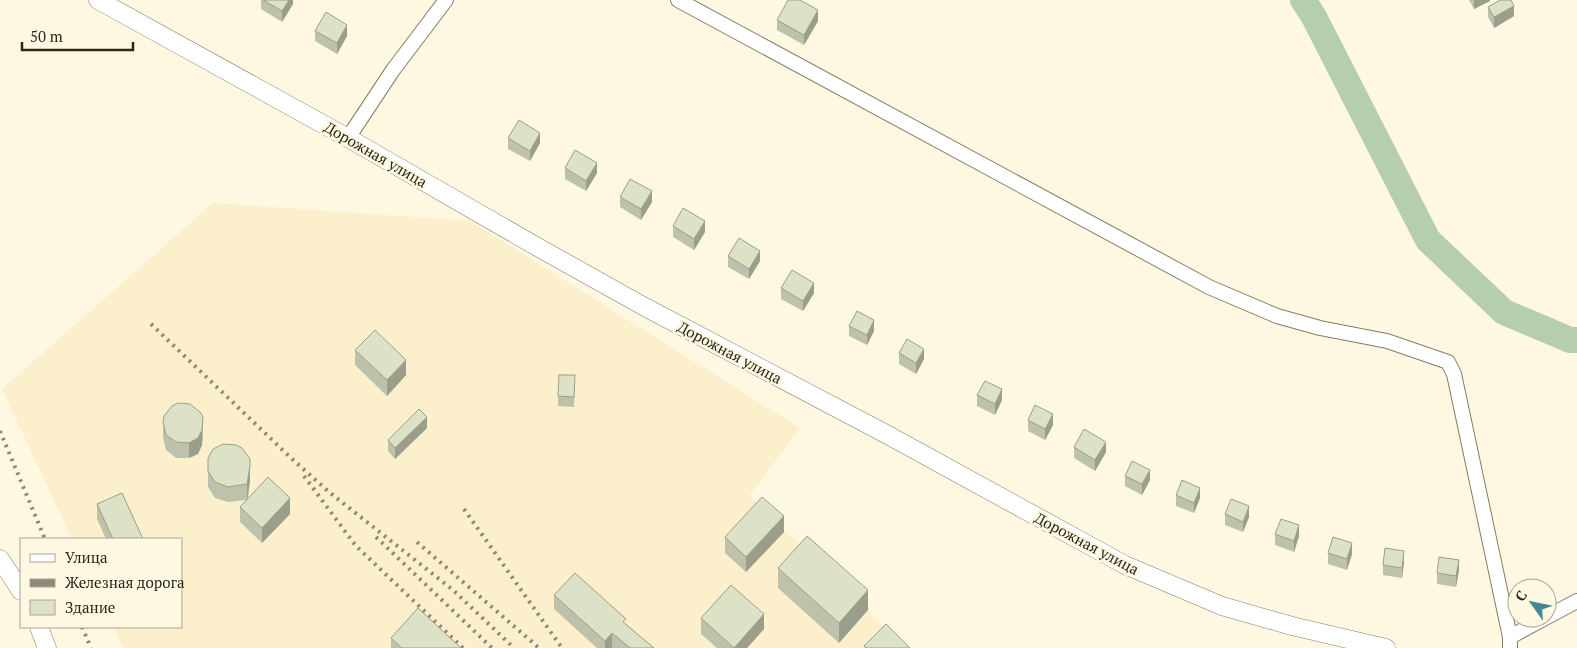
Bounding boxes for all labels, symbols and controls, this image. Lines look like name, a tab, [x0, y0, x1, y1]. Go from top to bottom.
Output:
scale bar	[22, 20, 134, 52]
text: 50 m	[30, 26, 63, 46]
street label: Дорожная улица	[321, 116, 431, 192]
street label: Дорожная улица	[674, 316, 786, 388]
street label: Дорожная улица	[1031, 507, 1143, 579]
legend	[20, 538, 182, 628]
text: Улица	[65, 547, 108, 567]
text: Железная дорога	[65, 572, 185, 592]
north arrow	[1507, 578, 1557, 628]
text: С	[1510, 587, 1531, 605]
text: Здание	[65, 597, 115, 617]

